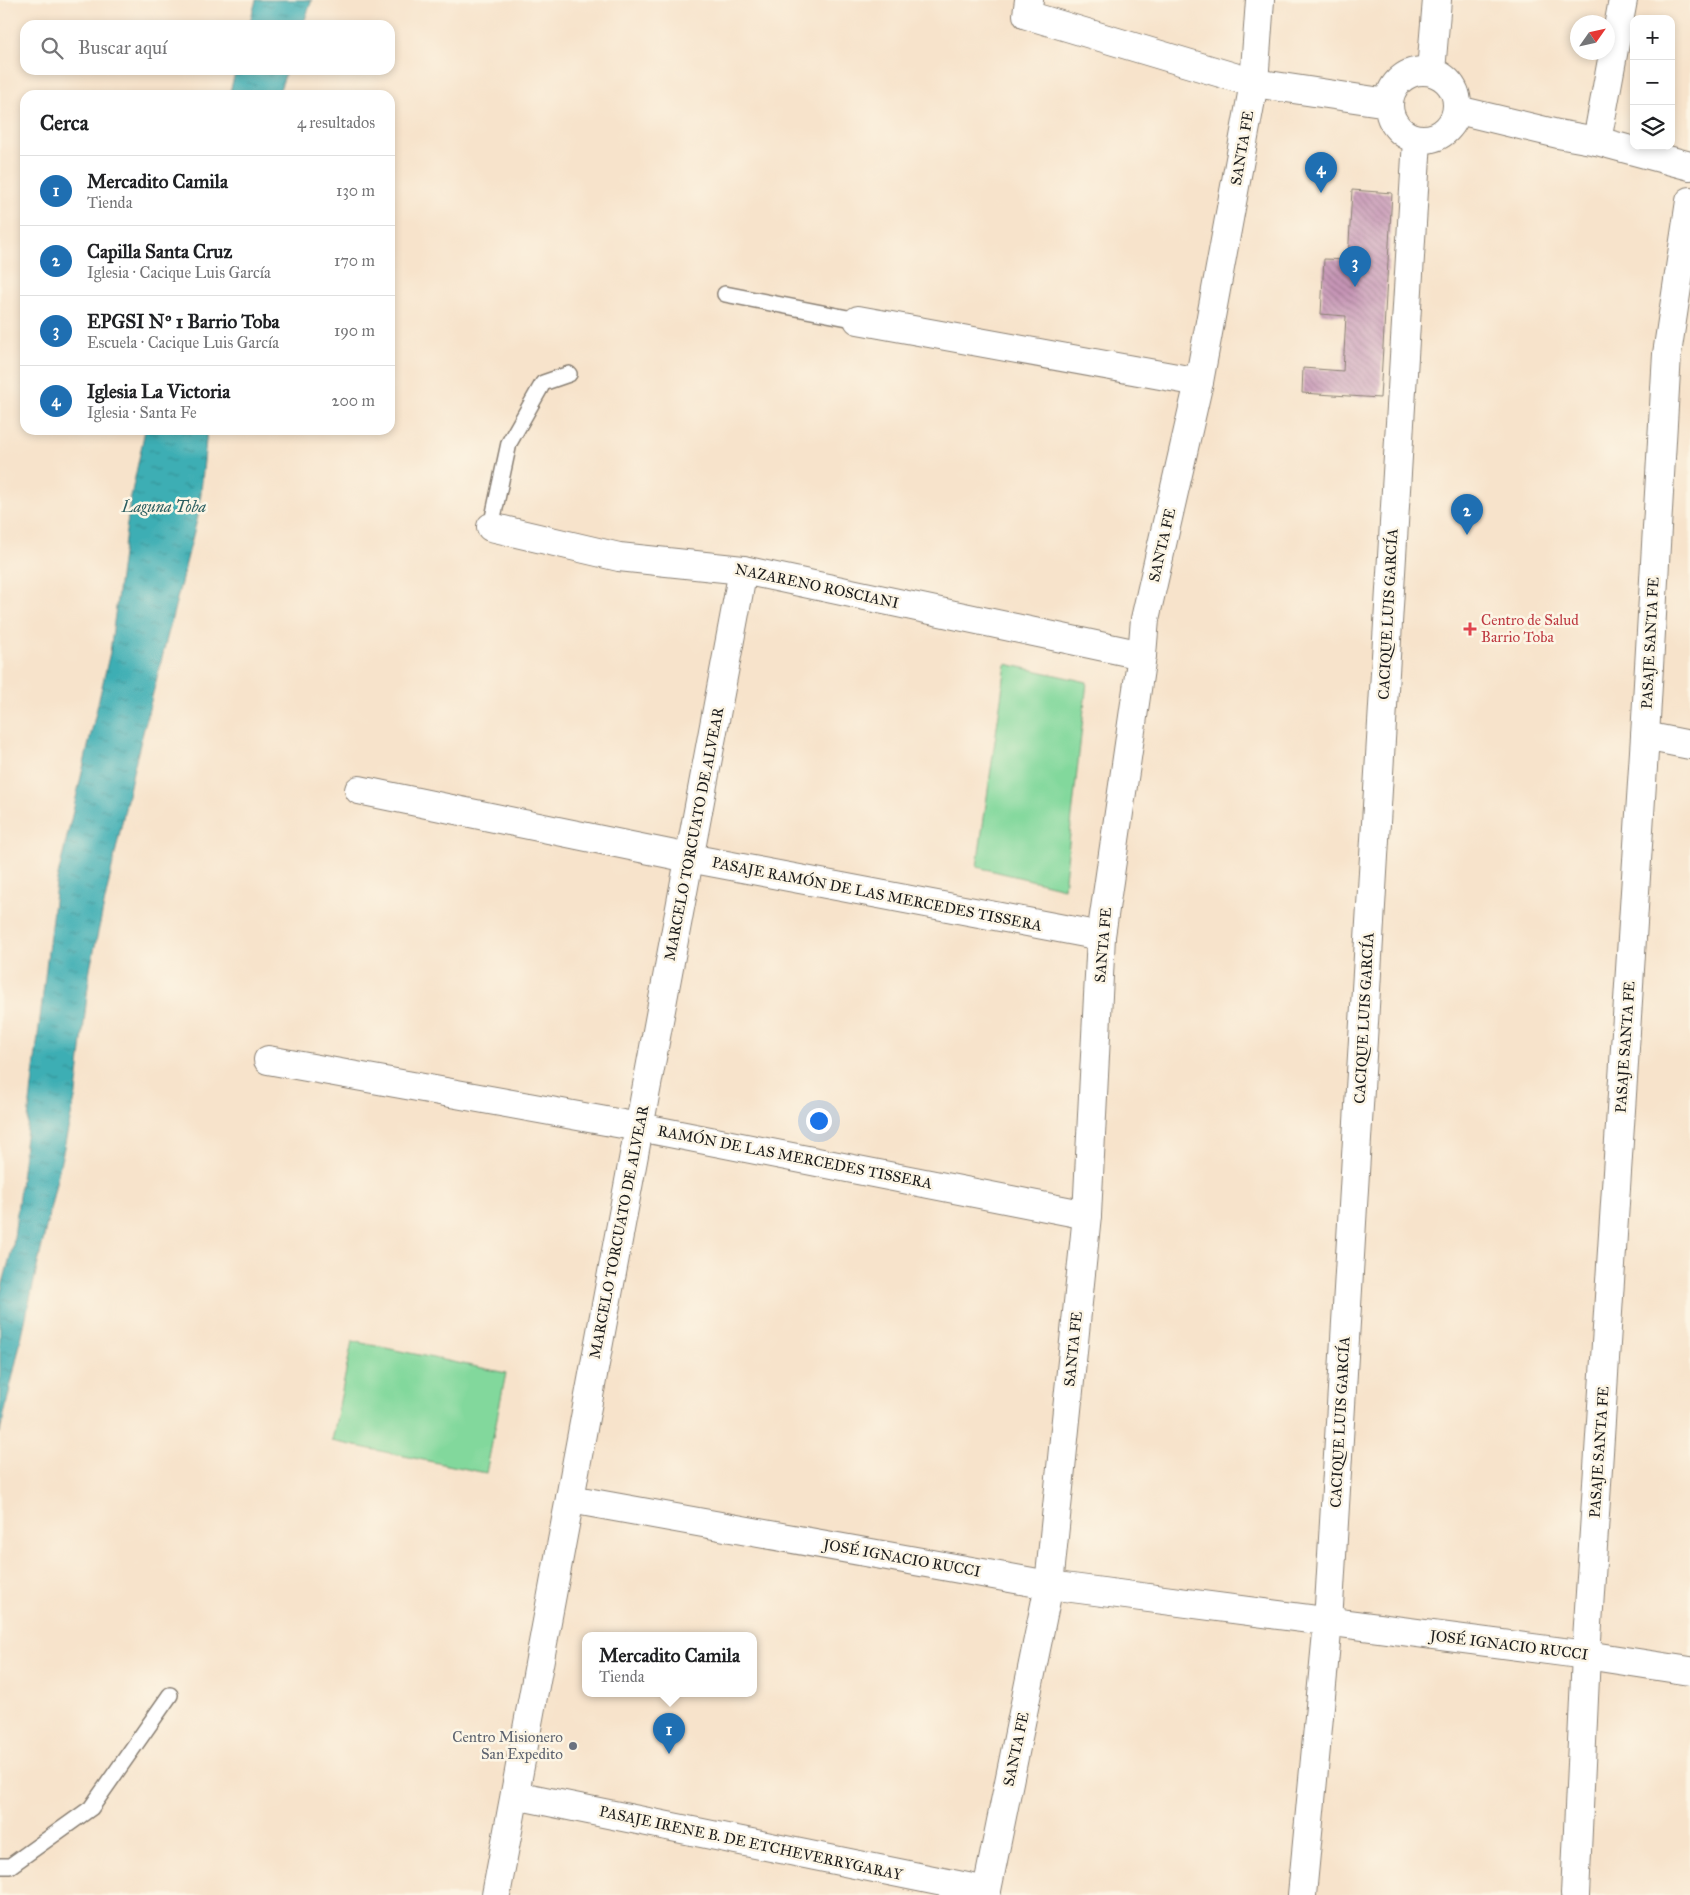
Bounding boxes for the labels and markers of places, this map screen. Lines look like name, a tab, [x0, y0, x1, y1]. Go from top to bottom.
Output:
pin: 4	[1305, 152, 1337, 193]
pin: 3	[1339, 246, 1371, 287]
pin: 2	[1451, 494, 1483, 535]
place label: Centro de Salud Barrio Toba	[1481, 611, 1579, 646]
marker: Centro de Salud Barrio Toba	[1463, 622, 1477, 636]
pin: 1	[653, 1713, 685, 1754]
place label: Centro Misionero San Expedito	[452, 1728, 563, 1763]
marker: Centro Misionero San Expedito	[567, 1740, 579, 1752]

